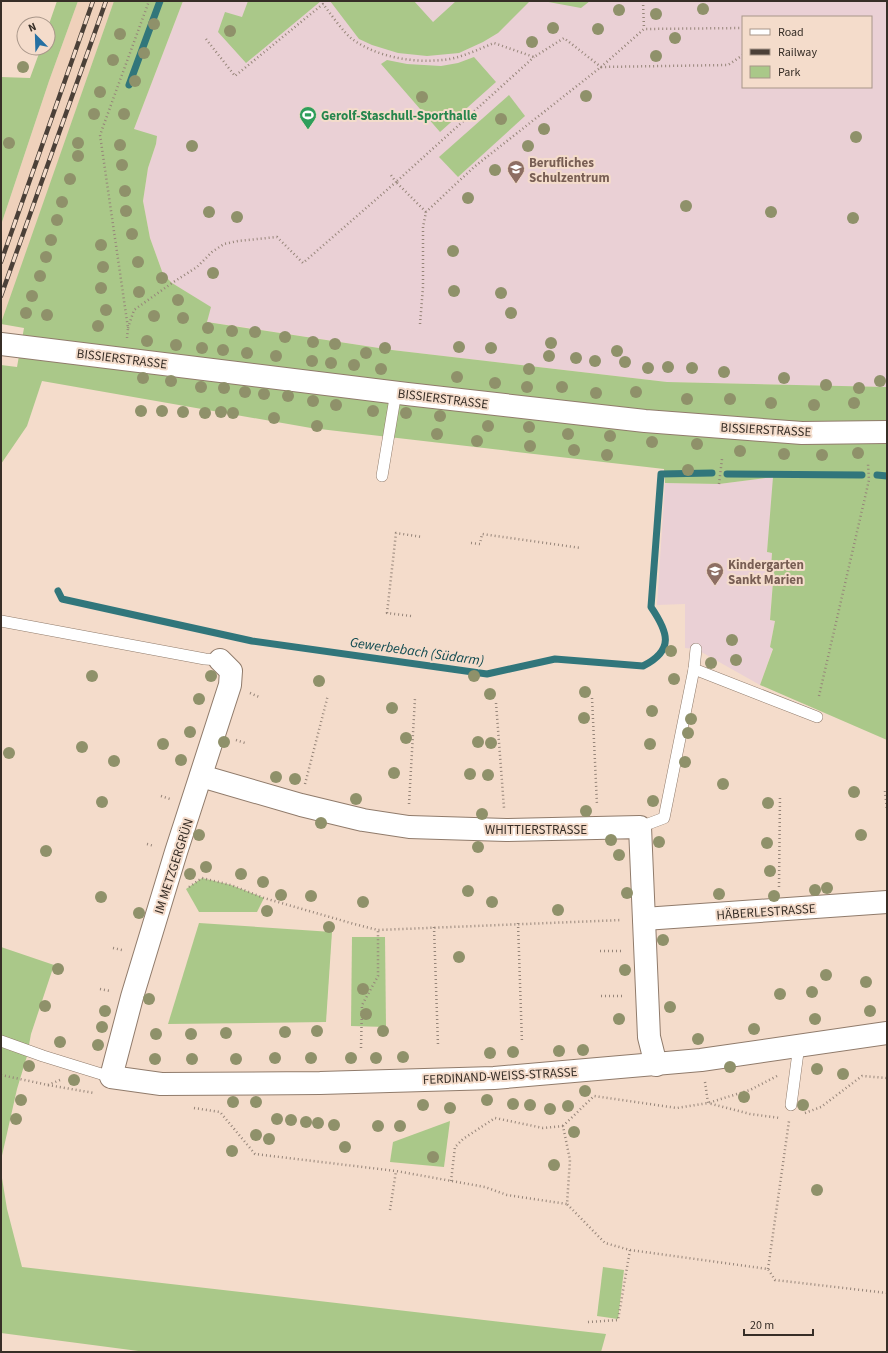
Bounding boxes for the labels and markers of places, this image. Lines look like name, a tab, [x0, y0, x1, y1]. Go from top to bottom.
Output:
sports icon: Gerolf-Staschull-Sporthalle	[298, 105, 318, 130]
place label: Gerolf-Staschull-Sporthalle	[321, 107, 477, 125]
place label: Berufliches Schulzentrum	[529, 154, 610, 187]
school or university icon: Berufliches Schulzentrum	[506, 159, 526, 184]
place label: Kindergarten Sankt Marien	[728, 556, 804, 589]
school or university icon: Kindergarten Sankt Marien	[705, 561, 725, 586]

